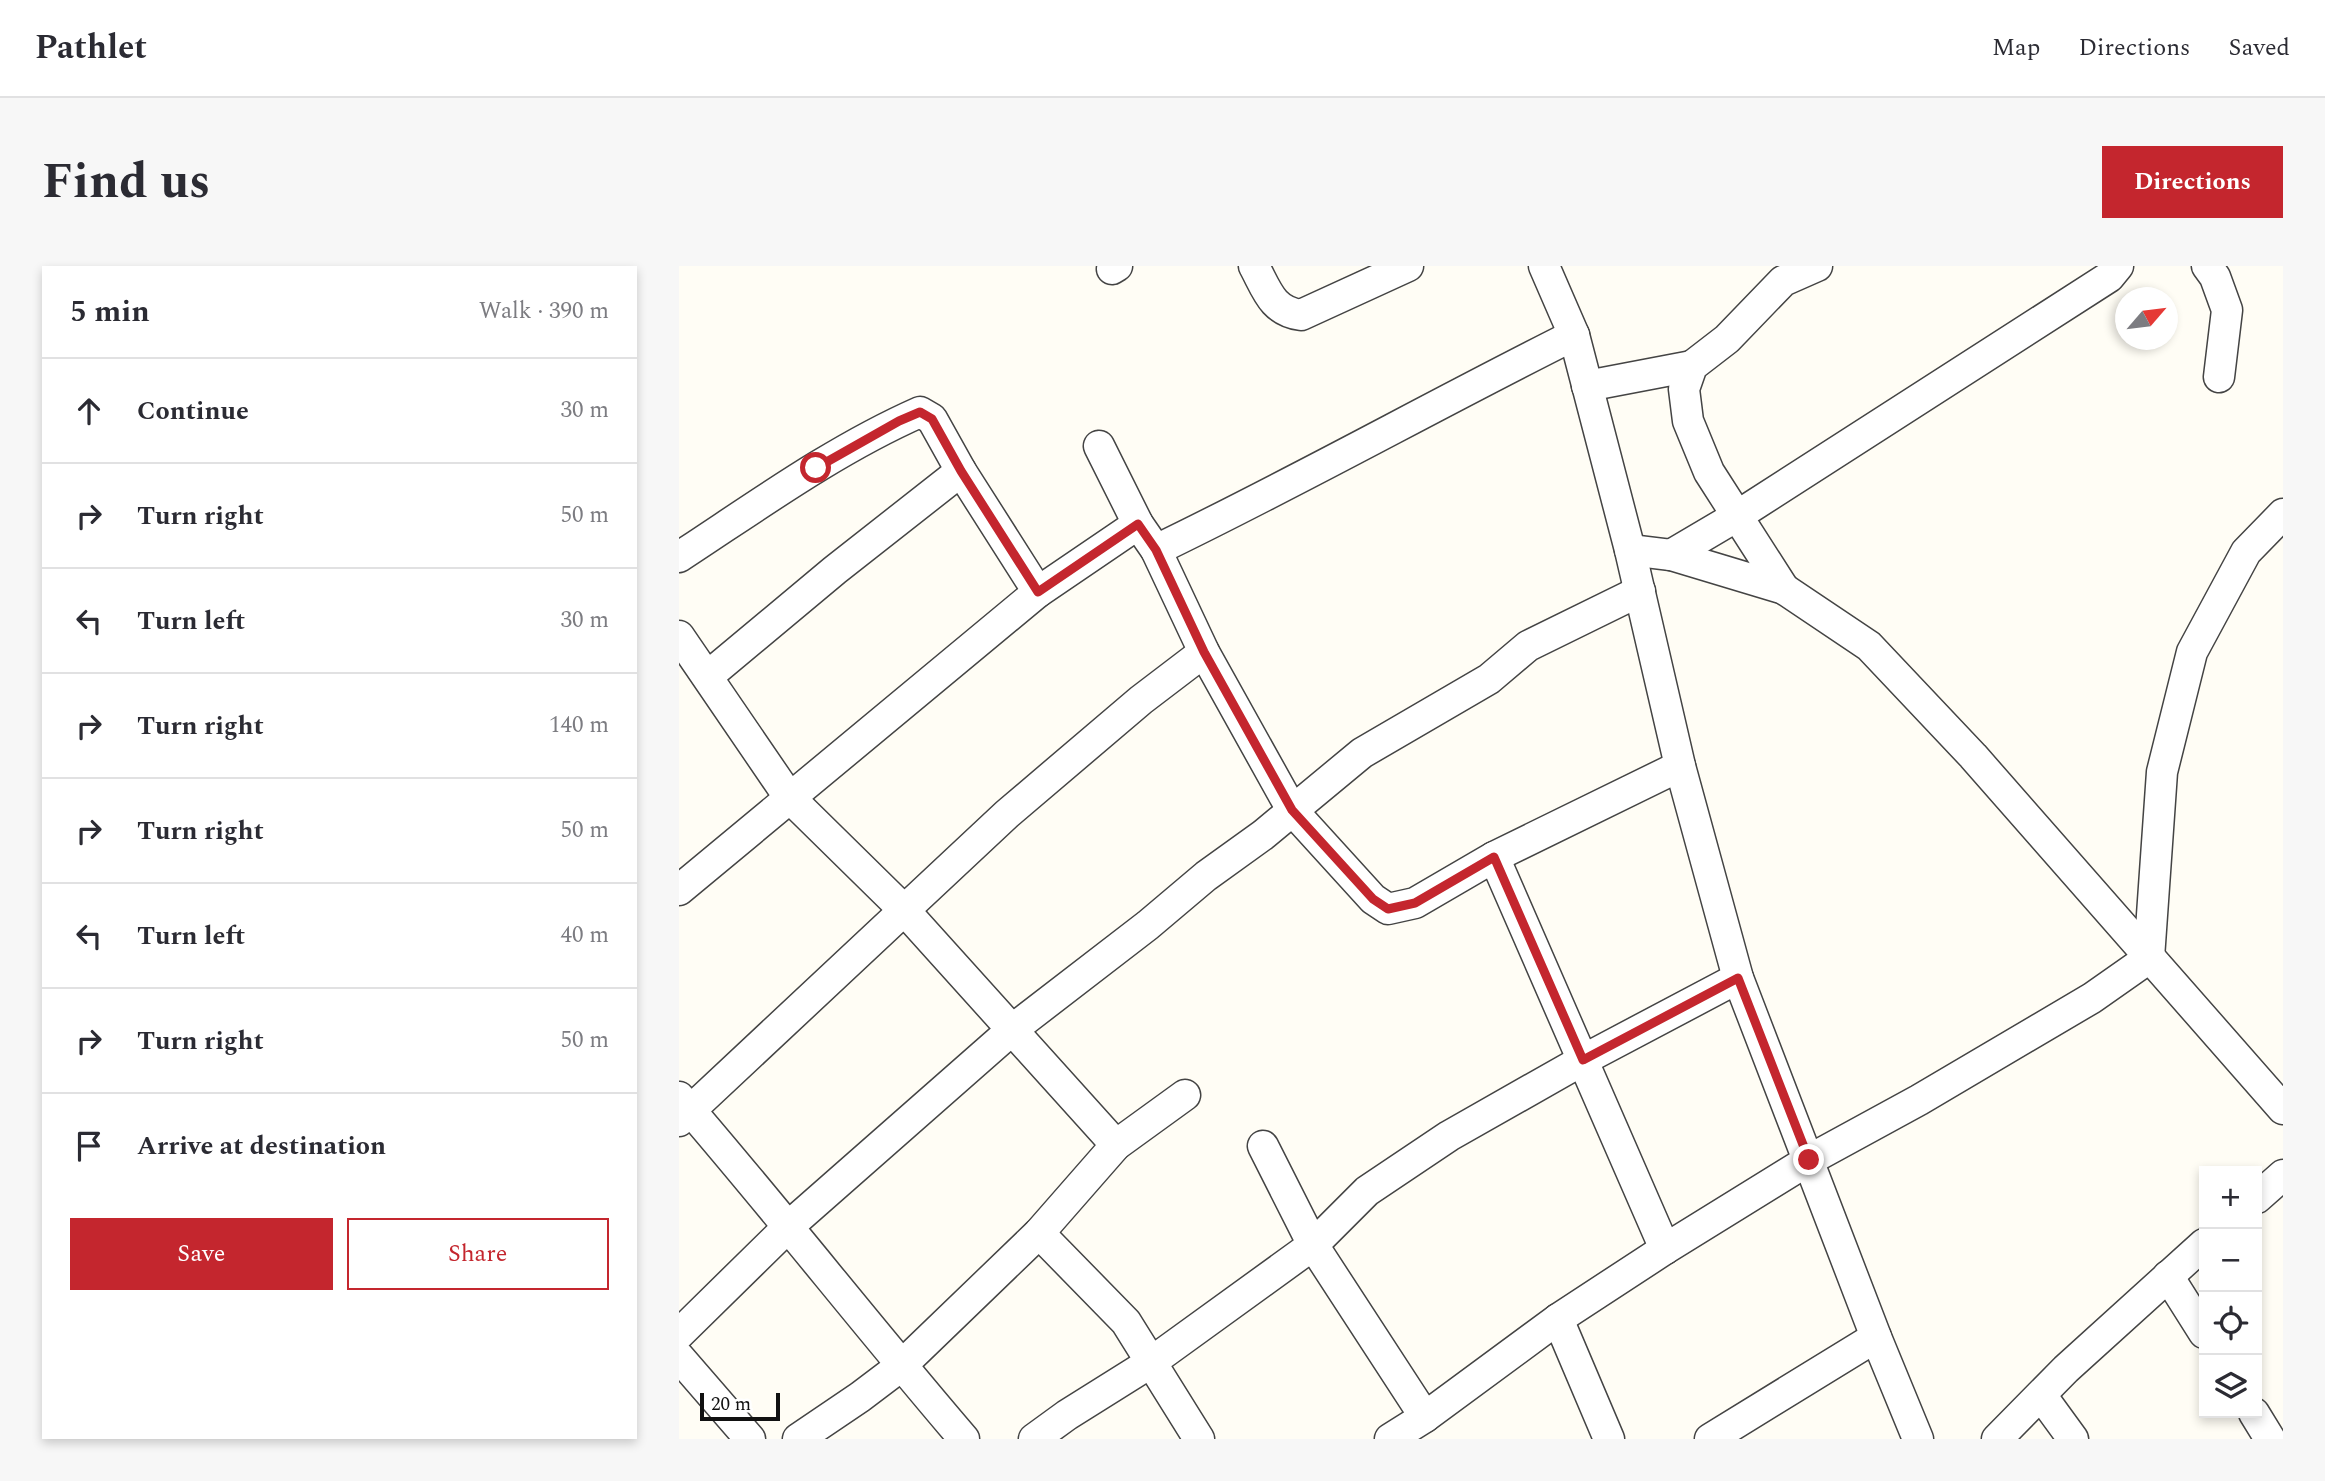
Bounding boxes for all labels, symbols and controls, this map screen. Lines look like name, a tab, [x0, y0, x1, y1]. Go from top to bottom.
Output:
text: Pathlet	[35, 23, 147, 73]
text: Map	[1992, 30, 2040, 66]
text: Directions	[2078, 30, 2190, 66]
text: Saved	[2228, 30, 2290, 66]
text: Find us	[42, 145, 210, 220]
button: Directions	[2102, 146, 2283, 218]
north arrow	[2115, 287, 2178, 350]
text: 5 min	[70, 289, 150, 335]
text: Walk · 390 m	[479, 294, 609, 329]
text: Continue	[137, 391, 249, 431]
icon: ahead	[70, 392, 108, 430]
text: 30 m	[560, 393, 609, 428]
route start	[800, 452, 831, 483]
text: Turn right	[137, 496, 264, 536]
icon: right	[70, 497, 108, 535]
text: 50 m	[560, 498, 609, 533]
text: Turn left	[137, 601, 245, 641]
icon: left	[70, 602, 108, 640]
text: 30 m	[560, 603, 609, 638]
text: Turn right	[137, 706, 264, 746]
icon: right	[70, 707, 108, 745]
text: 140 m	[549, 708, 609, 743]
text: Turn right	[137, 811, 264, 851]
icon: right	[70, 812, 108, 850]
text: 50 m	[560, 813, 609, 848]
text: Turn left	[137, 916, 245, 956]
icon: left	[70, 917, 108, 955]
text: 40 m	[560, 918, 609, 953]
text: Turn right	[137, 1021, 264, 1061]
icon: right	[70, 1022, 108, 1060]
text: 50 m	[560, 1023, 609, 1058]
text: Arrive at destination	[137, 1126, 386, 1166]
icon: arrive	[70, 1127, 108, 1165]
route end	[1793, 1144, 1824, 1175]
map controls	[2199, 1166, 2262, 1418]
button: +	[2199, 1166, 2262, 1229]
button: Save	[70, 1218, 333, 1290]
button: Share	[347, 1218, 609, 1290]
button: −	[2199, 1229, 2262, 1292]
button: locate	[2199, 1292, 2262, 1355]
button: layers	[2199, 1355, 2262, 1418]
scale bar	[700, 1390, 781, 1422]
text: 20 m	[711, 1390, 751, 1419]

